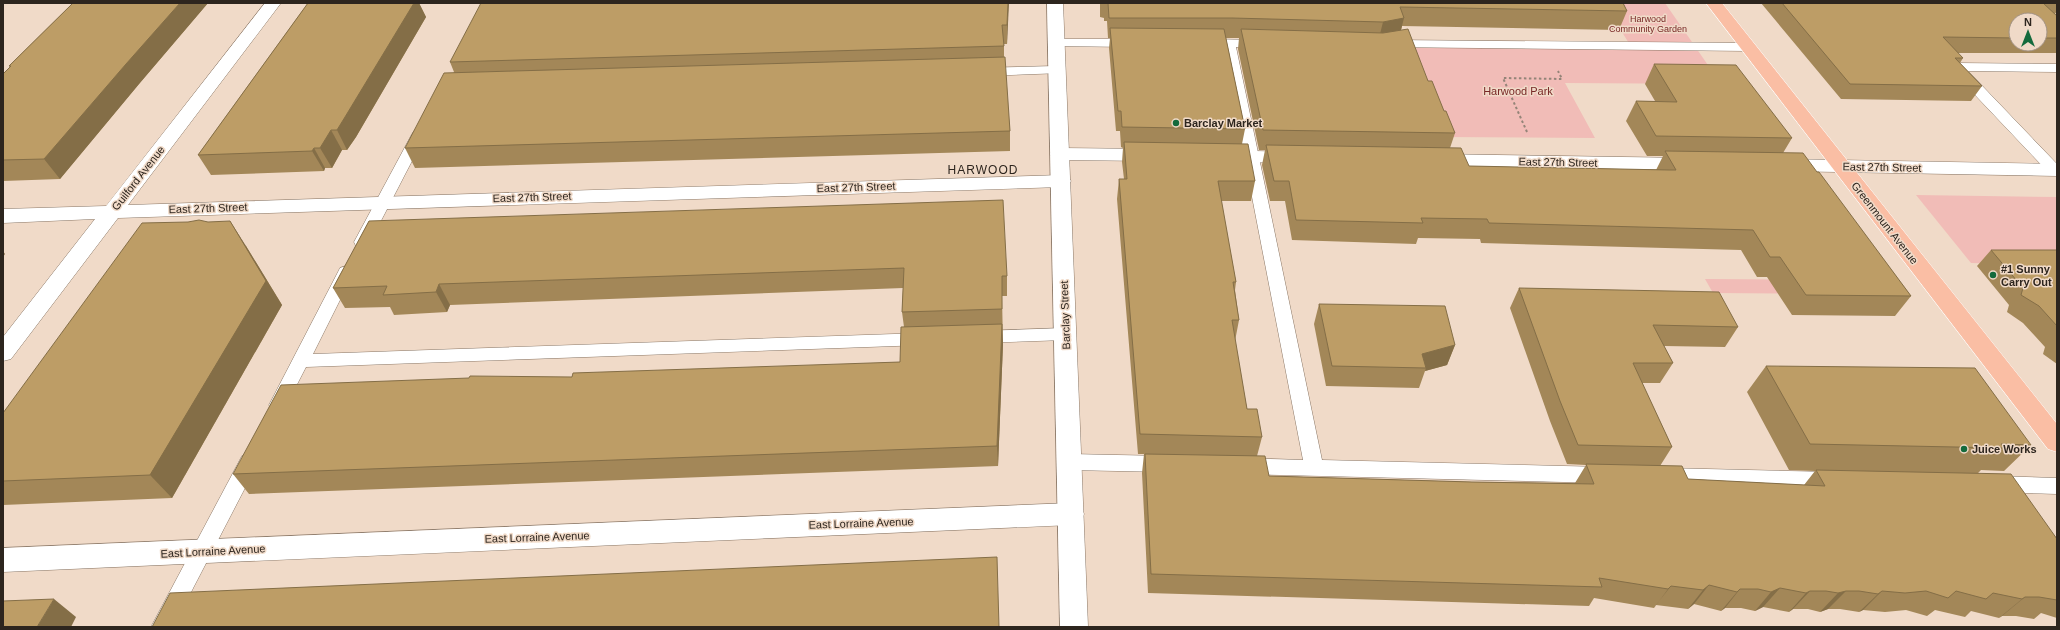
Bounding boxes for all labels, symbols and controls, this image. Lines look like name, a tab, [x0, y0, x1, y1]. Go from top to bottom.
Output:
north arrow	[2008, 12, 2048, 52]
park label: Harwood Community Garden	[1609, 14, 1687, 34]
text: N	[2024, 16, 2032, 28]
park label: Harwood Park	[1483, 85, 1553, 97]
place label: Barclay Market	[1184, 117, 1263, 129]
marker: Barclay Market	[1171, 118, 1181, 128]
street label: Guilford Avenue	[109, 144, 167, 212]
street label: East 27th Street	[1518, 155, 1598, 169]
street label: East 27th Street	[1842, 160, 1922, 174]
district label: HARWOOD	[948, 163, 1018, 177]
street label: East 27th Street	[816, 180, 896, 194]
street label: Greenmount Avenue	[1849, 180, 1921, 266]
street label: East 27th Street	[492, 190, 572, 204]
street label: East 27th Street	[168, 201, 248, 215]
place label: #1 Sunny Carry Out	[2001, 263, 2052, 288]
marker: #1 Sunny Carry Out	[1988, 270, 1998, 280]
street label: Barclay Street	[1058, 280, 1072, 350]
place label: Juice Works	[1972, 443, 2037, 455]
marker: Juice Works	[1959, 444, 1969, 454]
street label: East Lorraine Avenue	[808, 515, 914, 531]
street label: East Lorraine Avenue	[484, 529, 590, 545]
street label: East Lorraine Avenue	[160, 542, 266, 560]

